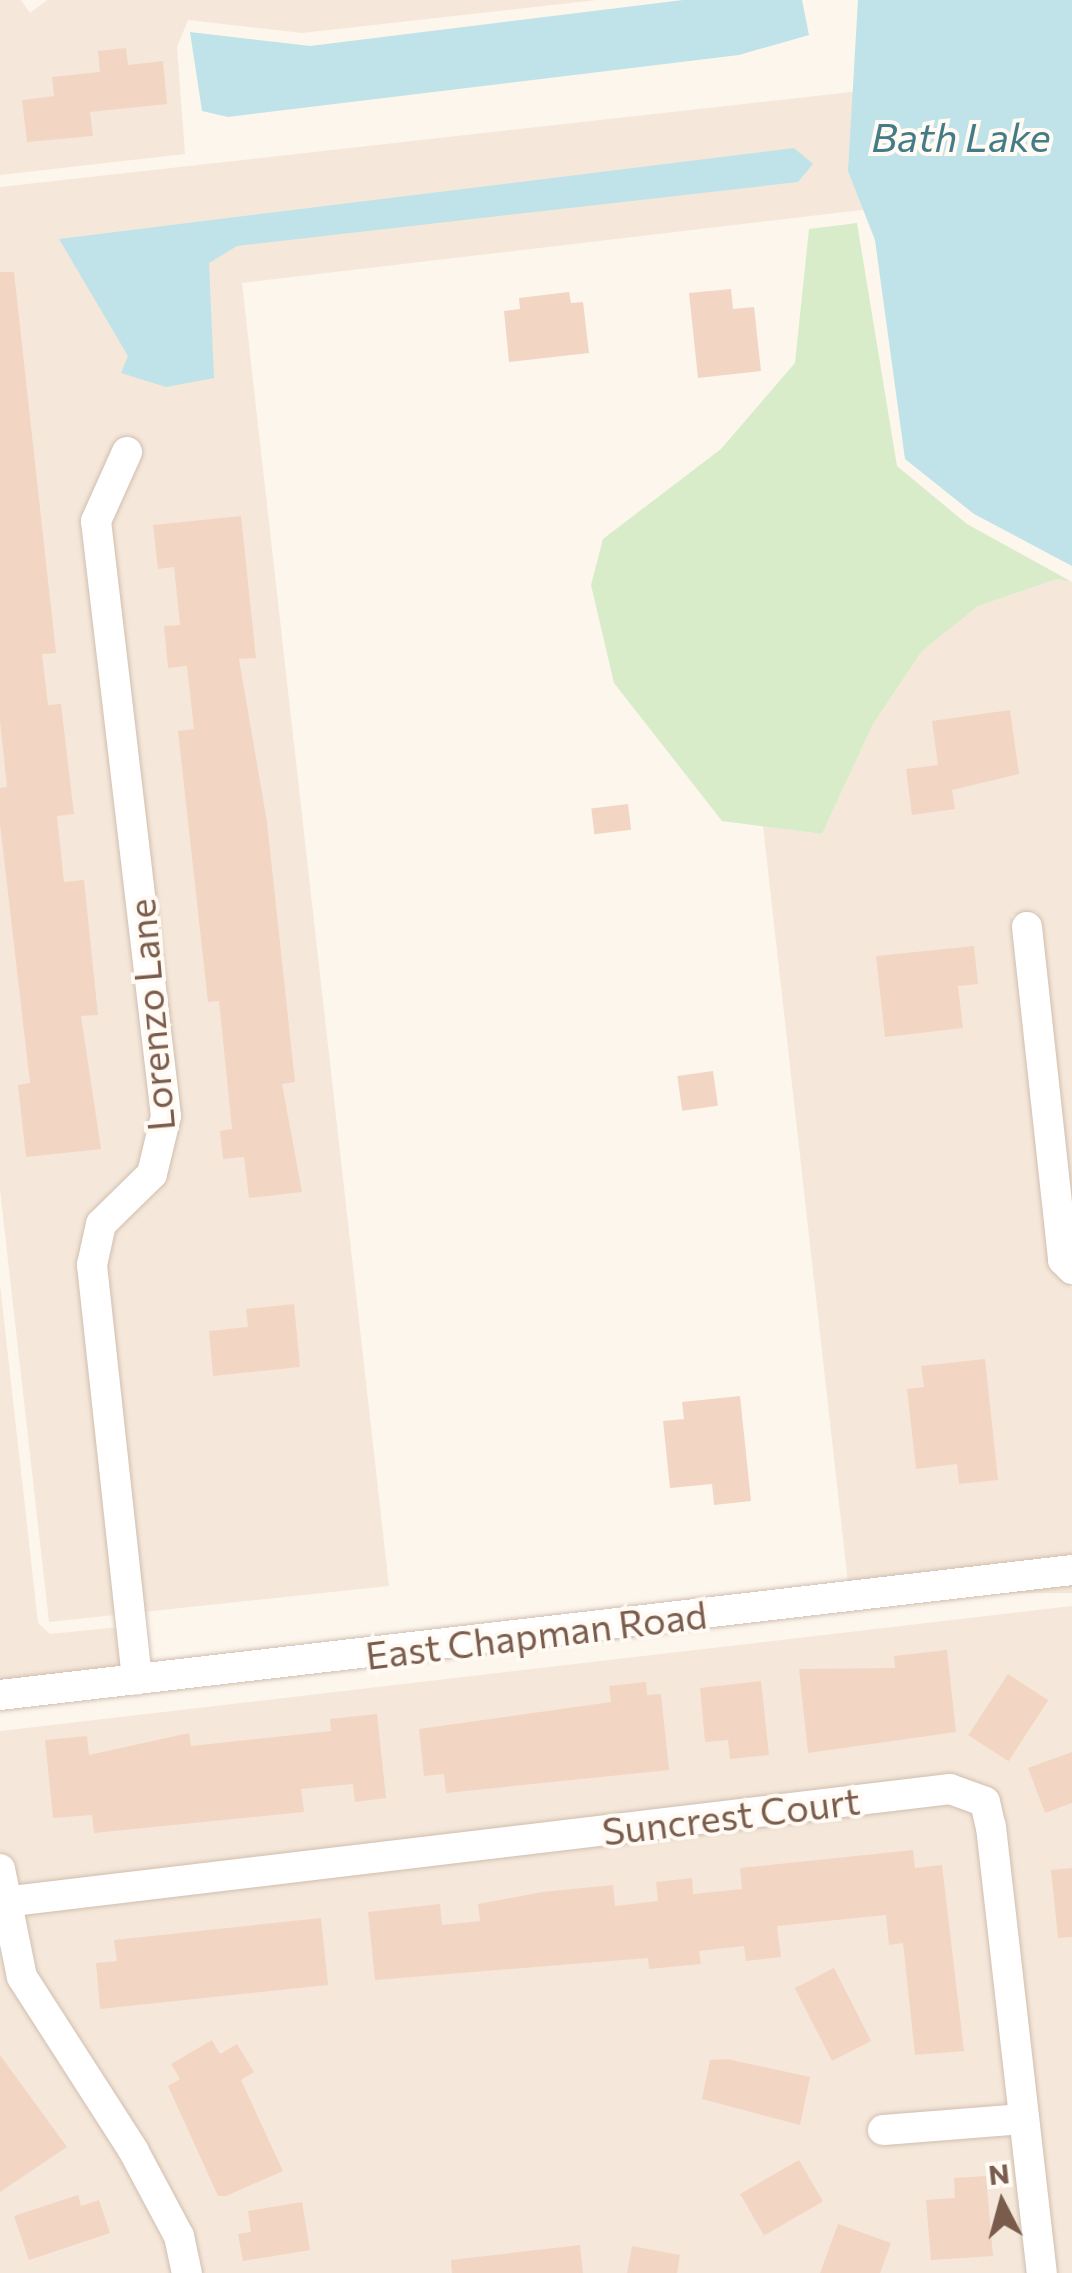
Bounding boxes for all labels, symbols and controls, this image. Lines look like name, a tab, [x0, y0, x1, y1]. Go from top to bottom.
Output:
water label: Bath Lake	[871, 112, 1051, 160]
street label: Lorenzo Lane	[117, 897, 183, 1133]
street label: East Chapman Road	[363, 1590, 709, 1678]
street label: Suncrest Court	[599, 1777, 863, 1853]
north arrow	[952, 2153, 1052, 2253]
text: N	[987, 2155, 1011, 2191]

